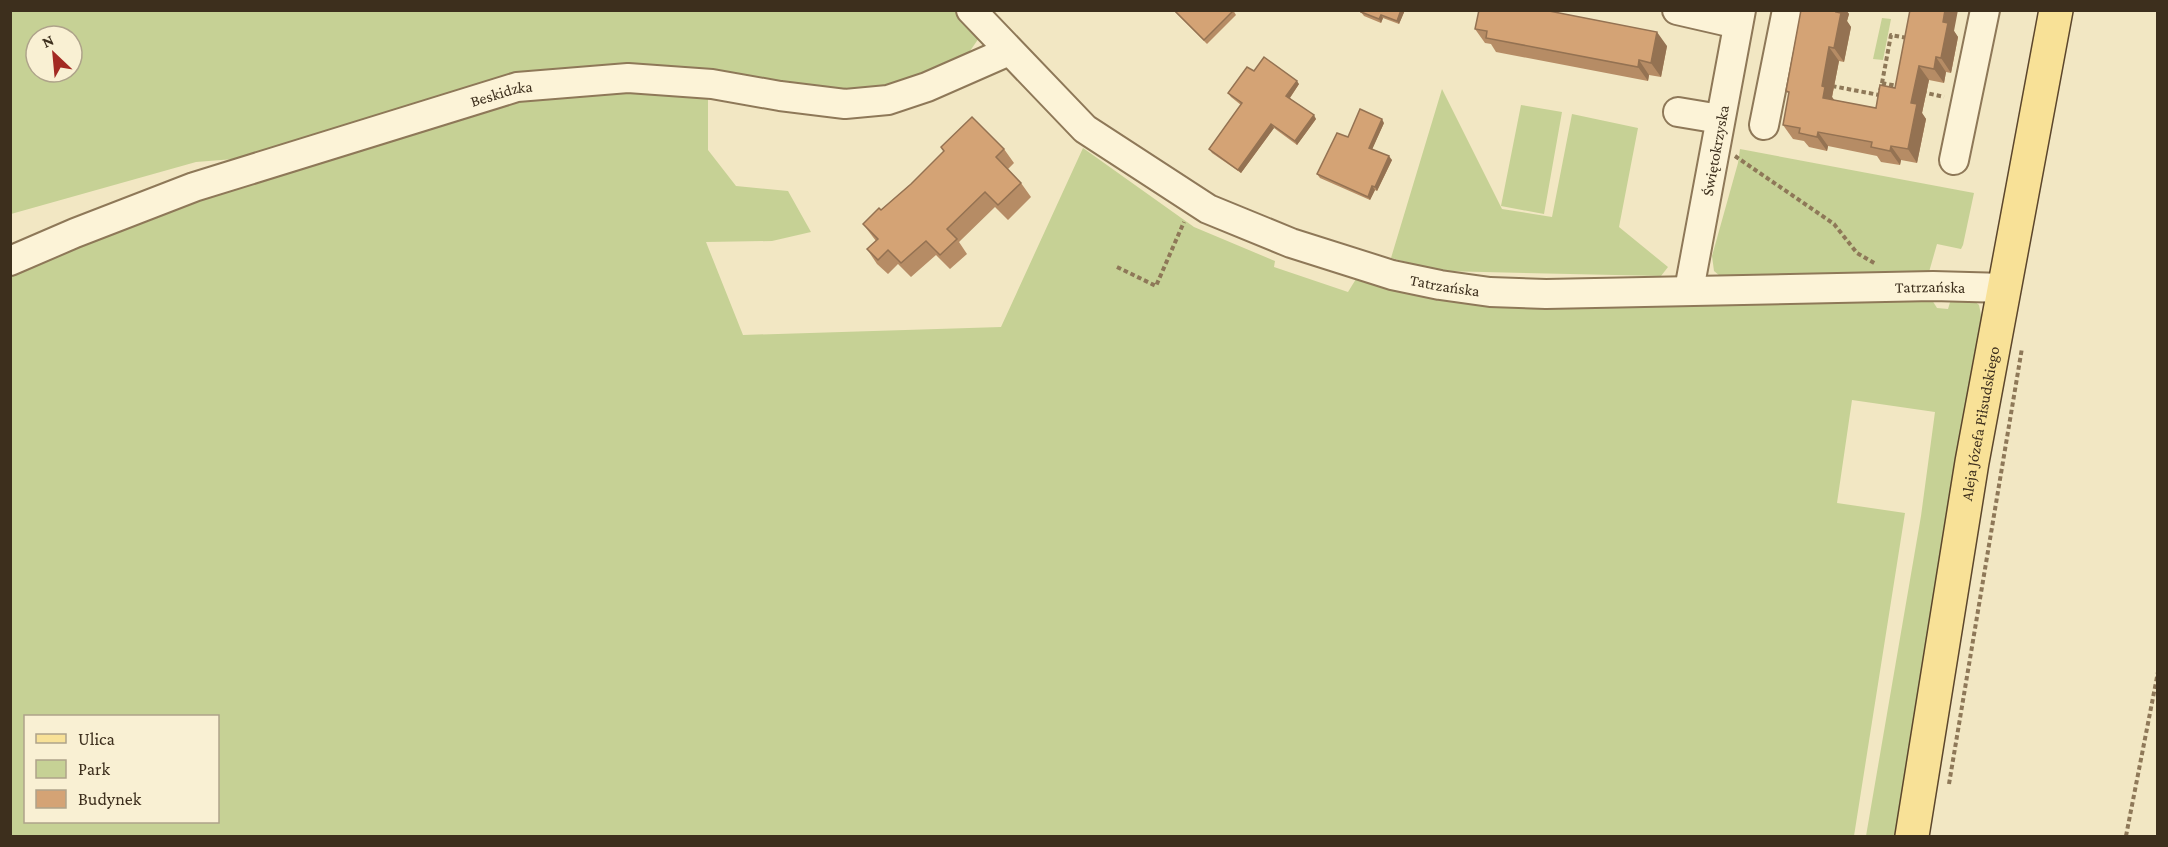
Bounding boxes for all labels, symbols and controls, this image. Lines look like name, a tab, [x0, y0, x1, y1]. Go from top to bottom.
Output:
north arrow	[24, 24, 84, 84]
text: N	[39, 31, 56, 51]
street label: Beskidzka	[468, 78, 534, 110]
street label: Świętokrzyska	[1699, 103, 1732, 197]
street label: Tatrzańska	[1408, 271, 1481, 300]
street label: Tatrzańska	[1895, 278, 1966, 296]
street label: Aleja Józefa Piłsudskiego	[1958, 345, 2002, 502]
legend	[24, 715, 219, 823]
text: Ulica	[78, 729, 115, 749]
text: Park	[78, 759, 110, 779]
text: Budynek	[78, 789, 142, 809]

